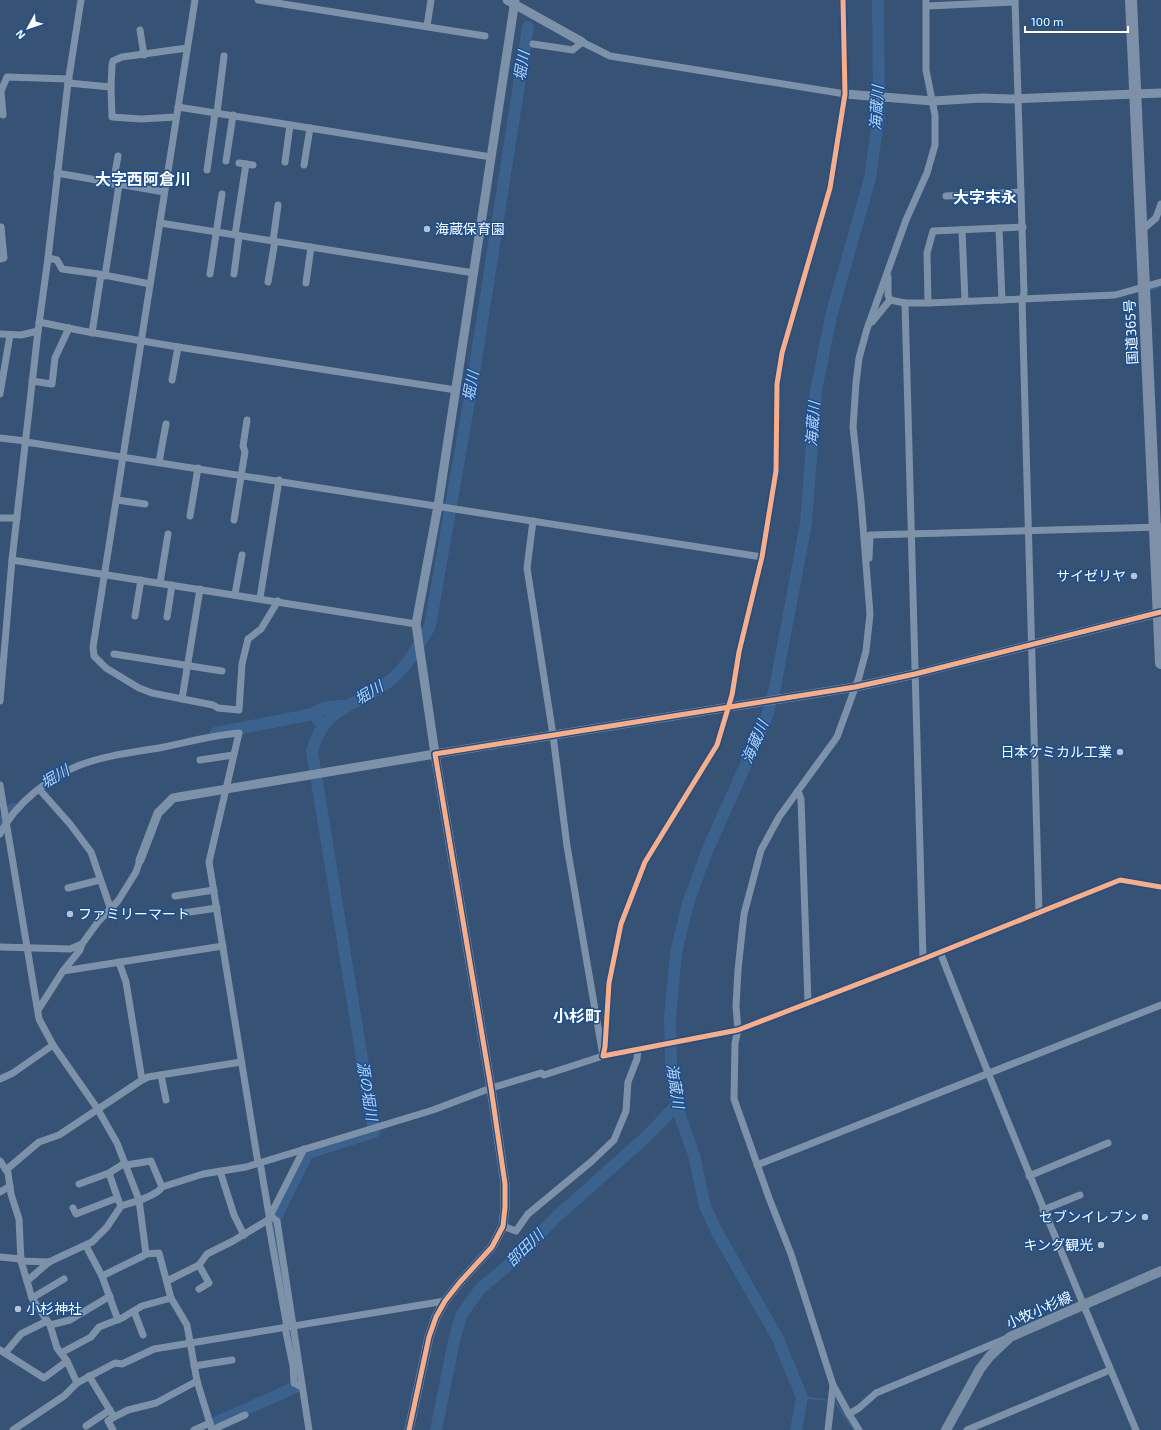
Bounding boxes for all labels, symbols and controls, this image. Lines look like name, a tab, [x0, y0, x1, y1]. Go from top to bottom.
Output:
north arrow	[8, 8, 48, 48]
scale bar	[1025, 8, 1128, 34]
text: 100 m	[1031, 14, 1063, 28]
text: N	[12, 27, 27, 42]
water label: 堀川	[510, 48, 533, 82]
water label: 海蔵川	[866, 83, 886, 131]
district label: 大字西阿倉川	[95, 169, 191, 188]
district label: 大字末永	[953, 187, 1017, 206]
place label: 海蔵保育園	[435, 220, 505, 237]
marker: 海蔵保育園	[422, 224, 432, 234]
street label: 国道365号	[1120, 299, 1141, 365]
water label: 堀川	[459, 368, 482, 402]
water label: 海蔵川	[801, 399, 823, 447]
place label: サイゼリヤ	[1056, 567, 1126, 584]
marker: サイゼリヤ	[1129, 571, 1139, 581]
water label: 堀川	[351, 676, 388, 708]
water label: 海蔵川	[737, 716, 772, 766]
place label: 日本ケミカル工業	[1000, 743, 1112, 760]
marker: 日本ケミカル工業	[1115, 747, 1125, 757]
water label: 堀川	[37, 760, 74, 791]
place label: ファミリーマート	[78, 905, 190, 922]
marker: ファミリーマート	[65, 909, 75, 919]
district label: 小杉町	[553, 1006, 601, 1025]
water label: 源の堀川	[354, 1060, 382, 1124]
water label: 海蔵川	[664, 1062, 689, 1111]
place label: セブンイレブン	[1039, 1208, 1137, 1225]
marker: セブンイレブン	[1140, 1212, 1150, 1222]
water label: 部田川	[502, 1224, 548, 1269]
place label: キング観光	[1023, 1236, 1093, 1253]
marker: キング観光	[1096, 1240, 1106, 1250]
street label: 小牧小杉線	[1003, 1288, 1074, 1332]
place label: 小杉神社	[26, 1300, 82, 1317]
marker: 小杉神社	[13, 1304, 23, 1314]

